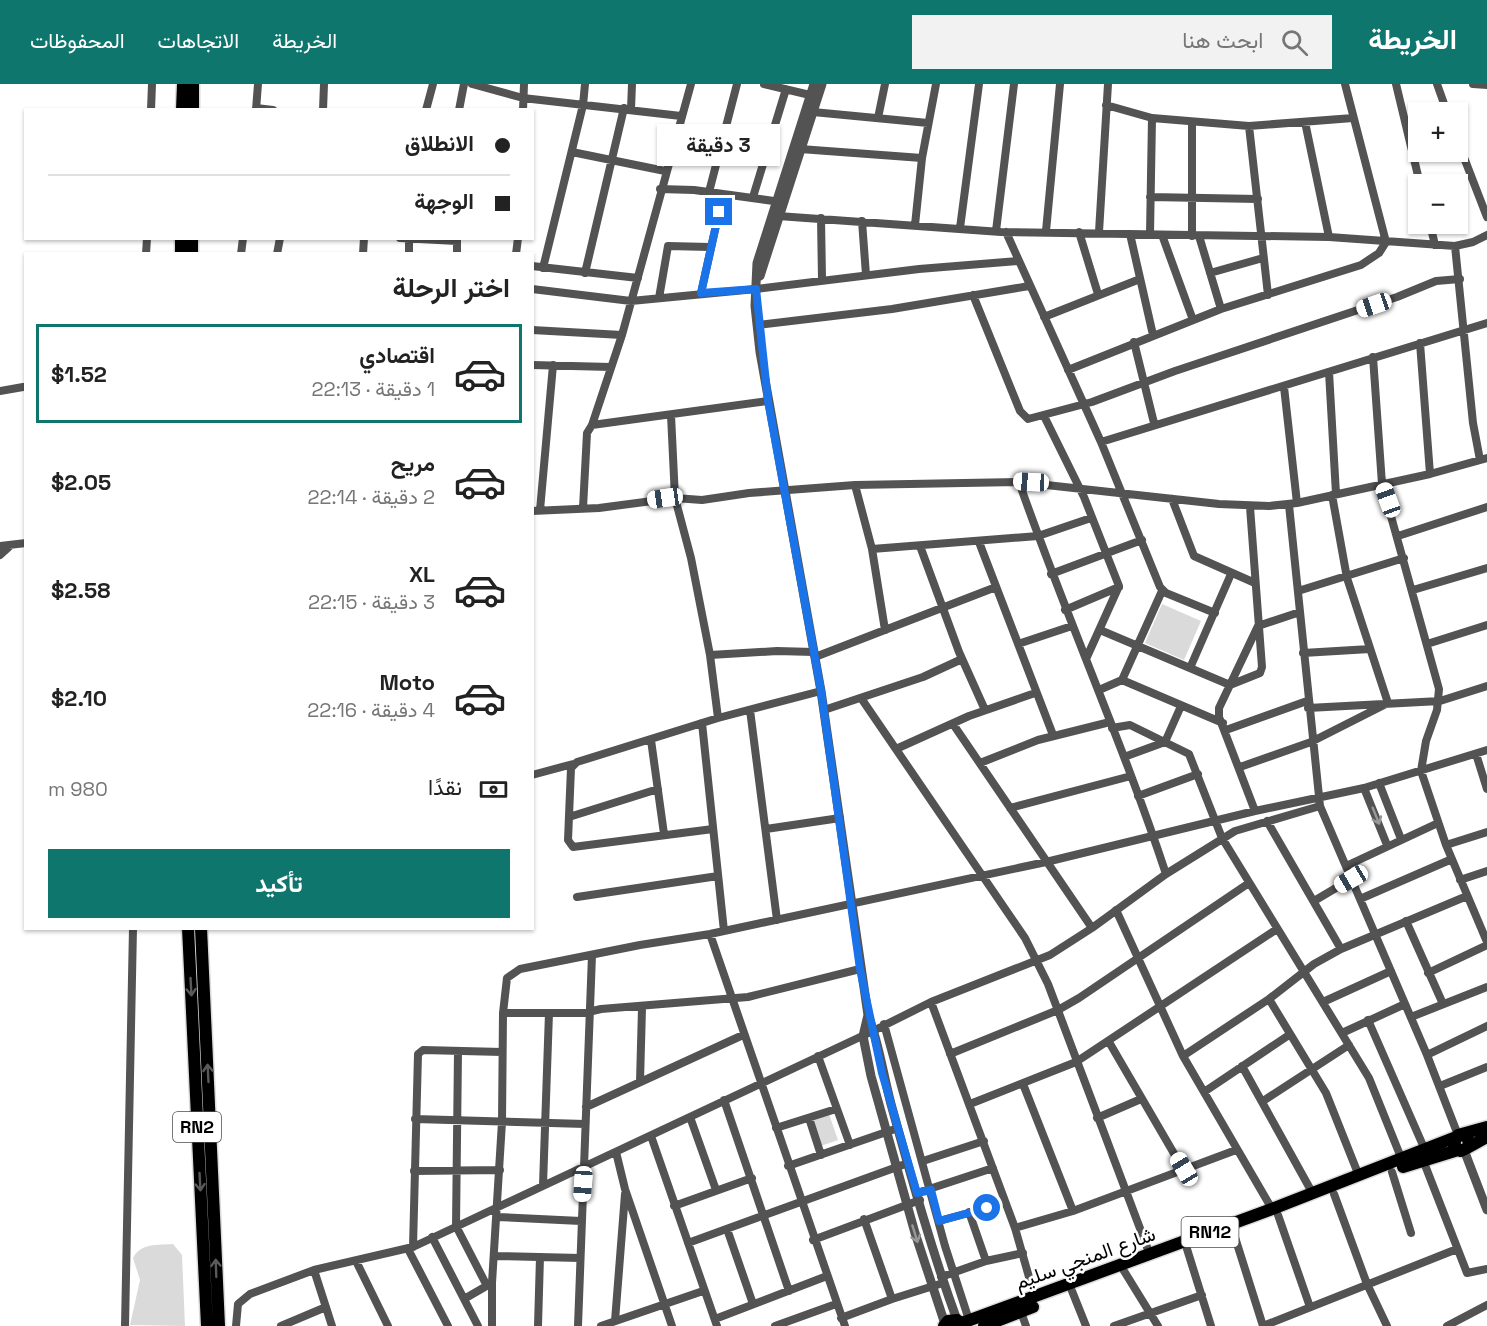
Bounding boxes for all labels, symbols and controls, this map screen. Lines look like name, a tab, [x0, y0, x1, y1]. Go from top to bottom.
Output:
search box	[912, 15, 1332, 69]
text: الخريطة	[1368, 21, 1457, 57]
text: ابحث هنا	[1182, 26, 1263, 54]
icon: search	[1278, 26, 1311, 59]
text: المحفوظات	[30, 27, 125, 54]
text: الاتجاهات	[158, 27, 239, 54]
text: الخريطة	[272, 27, 337, 54]
map controls	[1408, 102, 1468, 234]
button: +	[1408, 102, 1468, 162]
callout: 3 دقيقة	[658, 125, 780, 167]
text: الانطلاق	[405, 129, 474, 157]
text: 3 دقيقة	[686, 132, 751, 158]
button: −	[1408, 174, 1468, 234]
text: الوجهة	[414, 187, 474, 215]
route end	[705, 198, 732, 225]
text: اختر الرحلة	[392, 270, 510, 305]
car	[1354, 291, 1394, 319]
text: اقتصادي	[359, 341, 435, 369]
icon: car	[453, 347, 507, 401]
text: $1.52	[51, 360, 107, 388]
text: 1 دقيقة · 22:13	[312, 376, 435, 402]
text: مريح	[391, 449, 435, 477]
icon: car	[453, 455, 507, 509]
text: $2.05	[51, 468, 111, 496]
car	[1013, 472, 1049, 492]
car	[1373, 480, 1403, 520]
text: 2 دقيقة · 22:14	[307, 484, 435, 510]
car	[646, 487, 684, 509]
text: XL	[409, 560, 435, 588]
icon: car	[453, 563, 507, 617]
text: $2.58	[51, 576, 110, 604]
text: 3 دقيقة · 22:15	[308, 589, 435, 615]
text: Moto	[379, 668, 435, 696]
icon: car	[453, 671, 507, 725]
text: $2.10	[51, 684, 107, 712]
text: 4 دقيقة · 22:16	[307, 697, 435, 723]
text: نقدًا	[428, 773, 462, 801]
icon: cash	[477, 773, 510, 806]
text: 980 m	[48, 776, 108, 802]
one-way arrow	[1371, 807, 1382, 825]
button: تأكيد	[48, 849, 510, 918]
car	[1331, 862, 1371, 896]
one-way arrow	[185, 976, 196, 996]
one-way arrow	[202, 1063, 213, 1083]
road number: RN2	[173, 1112, 221, 1142]
car	[1167, 1149, 1201, 1189]
car	[573, 1165, 593, 1203]
one-way arrow	[194, 1171, 205, 1191]
route start	[973, 1194, 1000, 1221]
road number: RN12	[1182, 1217, 1238, 1247]
street label: شارع المنجي سليم	[1011, 1221, 1160, 1299]
one-way arrow	[910, 1224, 921, 1243]
one-way arrow	[210, 1258, 221, 1278]

